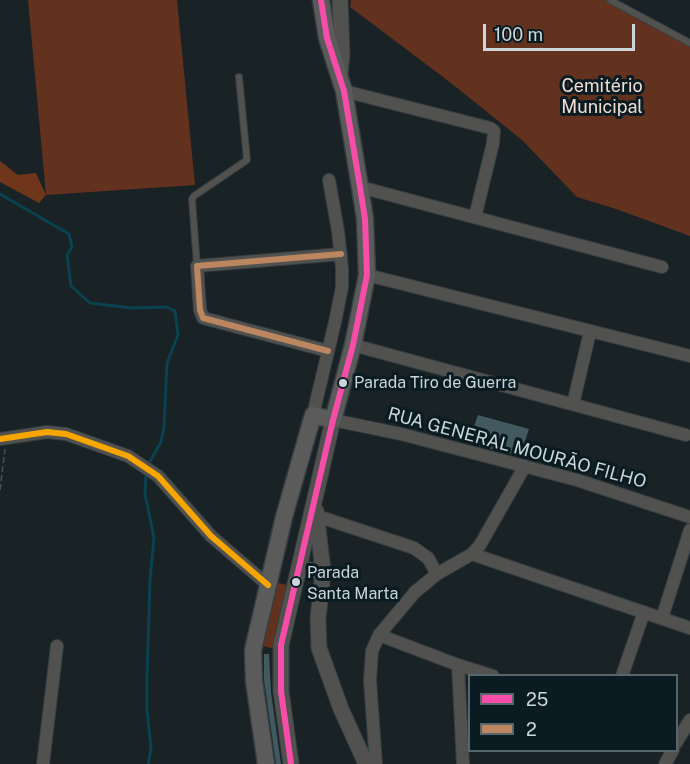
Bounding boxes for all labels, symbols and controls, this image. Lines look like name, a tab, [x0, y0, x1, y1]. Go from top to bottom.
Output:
scale bar	[486, 12, 638, 50]
text: 100 m	[494, 24, 543, 45]
park label: Cemitério Municipal	[561, 75, 643, 118]
place label: Parada Tiro de Guerra	[354, 373, 516, 393]
marker: Parada Tiro de Guerra	[337, 377, 349, 389]
street label: RUA GENERAL MOURÃO FILHO	[385, 403, 649, 493]
place label: Parada Santa Marta	[307, 563, 398, 601]
marker: Parada Santa Marta	[290, 576, 302, 588]
legend	[468, 674, 678, 752]
text: 25	[526, 689, 548, 710]
text: 2	[526, 719, 537, 740]

